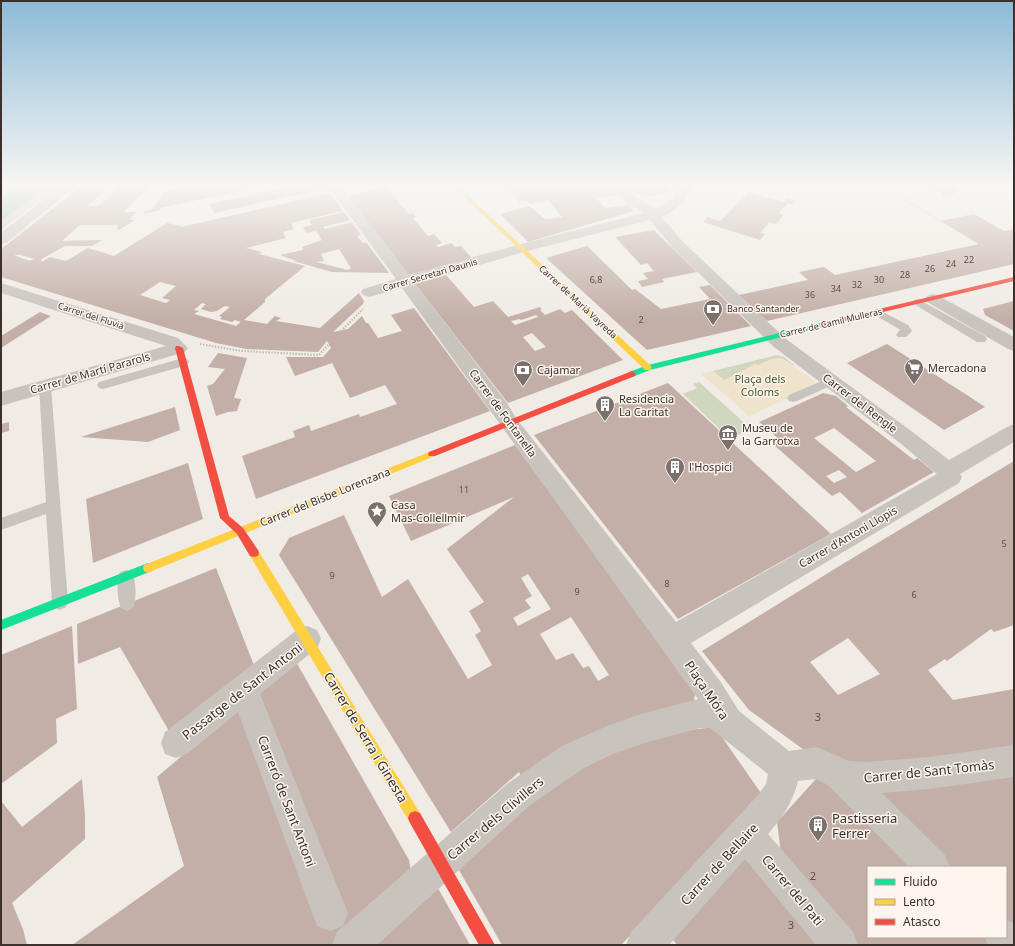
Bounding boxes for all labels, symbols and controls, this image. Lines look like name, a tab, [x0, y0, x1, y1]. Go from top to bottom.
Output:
house number: 22	[964, 253, 974, 266]
street label: Carrer Secretari Daunis	[381, 255, 479, 294]
house number: 24	[946, 257, 956, 270]
street label: Carrer de Marià Vayreda	[536, 262, 620, 341]
house number: 26	[925, 262, 935, 275]
house number: 28	[900, 268, 910, 281]
house number: 6,8	[590, 273, 602, 286]
house number: 30	[874, 273, 884, 286]
house number: 32	[852, 278, 862, 291]
house number: 34	[831, 282, 841, 295]
house number: 36	[805, 288, 815, 301]
bank icon: Banco Santander	[702, 298, 724, 326]
street label: Carrer del Fluvià	[56, 299, 126, 332]
place label: Banco Santander	[727, 302, 800, 315]
street label: Carrer de Camil Mulleras	[778, 304, 883, 341]
house number: 2	[638, 313, 644, 326]
street label: Carrer de Martí Pararols	[28, 348, 152, 397]
supermarket icon: Mercadona	[903, 357, 925, 385]
bank icon: Cajamar	[512, 359, 534, 387]
place label: Mercadona	[928, 360, 986, 375]
place label: Cajamar	[537, 362, 581, 377]
street label: Carrer de Fontanella	[466, 366, 541, 460]
street label: Carrer del Rengle	[820, 370, 901, 436]
park label: Plaça dels Coloms	[734, 371, 786, 399]
place label: Residencia La Caritat	[619, 391, 674, 419]
building icon: Residencia La Caritat	[594, 394, 616, 422]
place label: Museu de la Garrotxa	[742, 420, 800, 448]
museum icon: Museu de la Garrotxa	[717, 423, 739, 451]
building icon: l'Hospici	[664, 456, 686, 484]
place label: l'Hospici	[689, 459, 732, 474]
street label: Carrer del Bisbe Lorenzana	[257, 463, 392, 530]
house number: 11	[459, 483, 469, 496]
place label: Casa Mas-Collellmir	[391, 497, 465, 525]
place icon: Casa Mas-Collellmir	[366, 500, 388, 528]
street label: Carrer d'Antoni Llopis	[796, 502, 900, 571]
house number: 5	[1001, 537, 1007, 550]
house number: 9	[329, 569, 335, 582]
house number: 8	[664, 577, 670, 590]
house number: 9	[574, 585, 580, 598]
house number: 6	[911, 588, 917, 601]
street label: Passatge de Sant Antoni	[178, 638, 306, 744]
street label: Plaça Móra	[681, 657, 733, 723]
street label: Carrer de Serra i Ginesta	[320, 668, 412, 806]
house number: 3	[815, 709, 821, 724]
street label: Carreró de Sant Antoni	[254, 733, 320, 869]
street label: Carrer de Sant Tomàs	[863, 755, 995, 787]
street label: Carrer dels Clivillers	[443, 772, 547, 864]
place label: Pastisseria Ferrer	[832, 809, 897, 842]
building icon: Pastisseria Ferrer	[807, 814, 829, 842]
street label: Carrer de Bellaire	[676, 819, 762, 909]
street label: Carrer del Pati	[758, 851, 828, 929]
legend	[867, 866, 1007, 938]
house number: 2	[810, 868, 816, 883]
text: Fluido	[903, 873, 937, 890]
text: Lento	[903, 893, 935, 910]
text: Atasco	[903, 913, 941, 930]
house number: 3	[788, 917, 794, 932]

